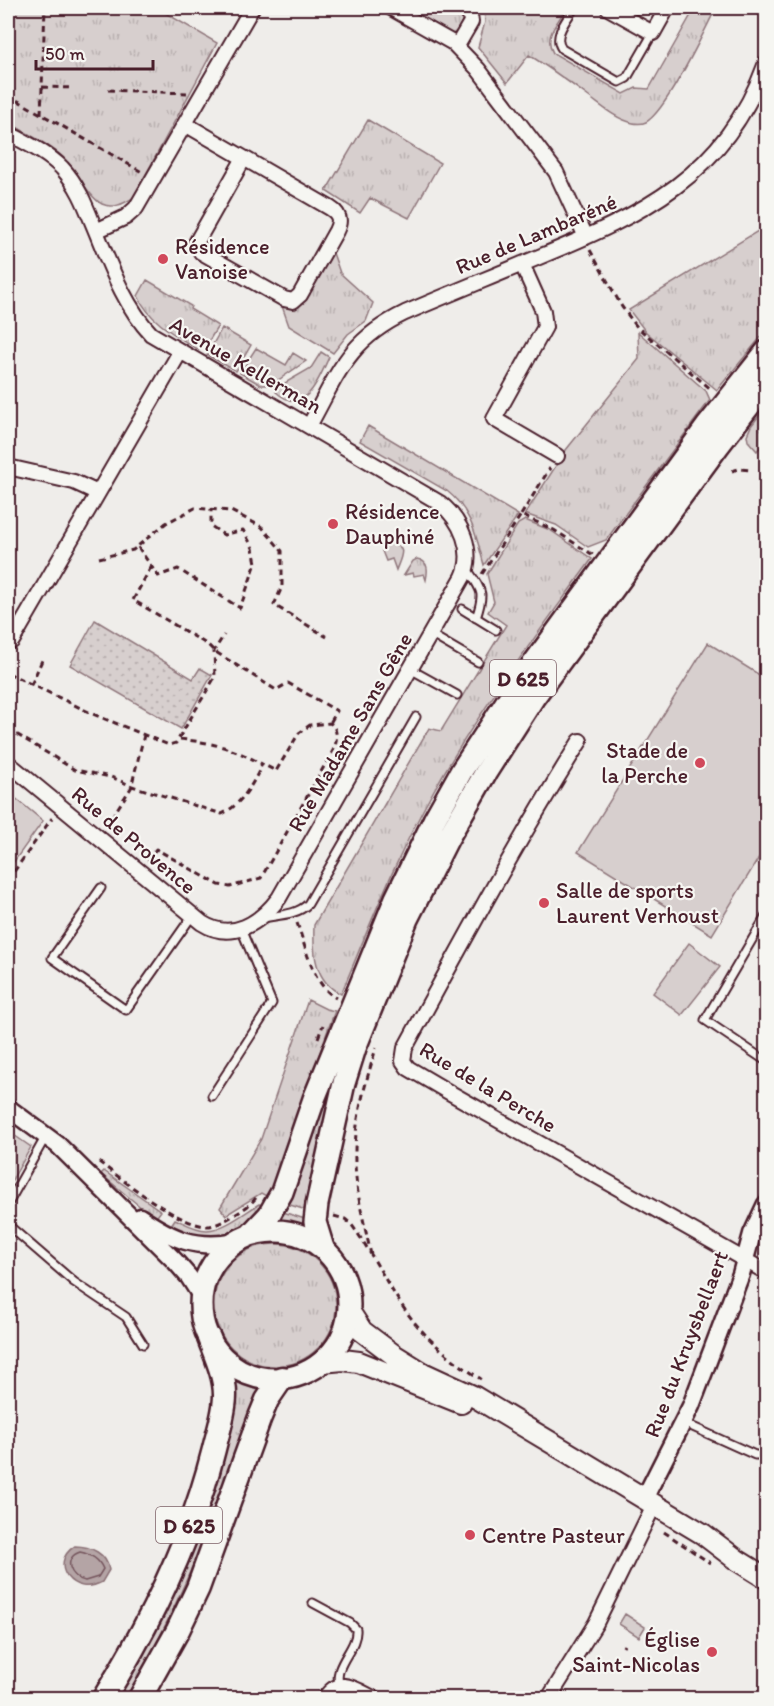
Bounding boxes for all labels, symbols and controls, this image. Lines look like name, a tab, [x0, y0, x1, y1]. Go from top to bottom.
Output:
scale bar	[36, 33, 153, 71]
text: 50 m	[45, 43, 85, 65]
street label: Rue de Lambaréné	[451, 188, 621, 280]
place label: Résidence Vanoise	[175, 233, 270, 285]
marker: Résidence Vanoise	[156, 252, 170, 266]
street label: Avenue Kellerman	[165, 310, 328, 420]
place label: Résidence Dauphiné	[345, 498, 440, 550]
marker: Résidence Dauphiné	[326, 517, 340, 531]
street label: Rue Madame Sans Gêne	[282, 628, 418, 836]
road number: D 625	[490, 660, 556, 696]
place label: Stade de la Perche	[601, 737, 688, 789]
marker: Stade de la Perche	[693, 756, 707, 770]
street label: Rue de Provence	[66, 780, 202, 900]
place label: Salle de sports Laurent Verhoust	[556, 877, 719, 929]
marker: Salle de sports Laurent Verhoust	[537, 896, 551, 910]
street label: Rue de la Perche	[415, 1035, 561, 1139]
street label: Rue du Kruysbellaert	[638, 1247, 734, 1441]
road number: D 625	[156, 1507, 222, 1543]
place label: Centre Pasteur	[482, 1522, 625, 1549]
marker: Centre Pasteur	[463, 1528, 477, 1542]
place label: Église Saint-Nicolas	[572, 1626, 700, 1678]
marker: Église Saint-Nicolas	[705, 1645, 719, 1659]

